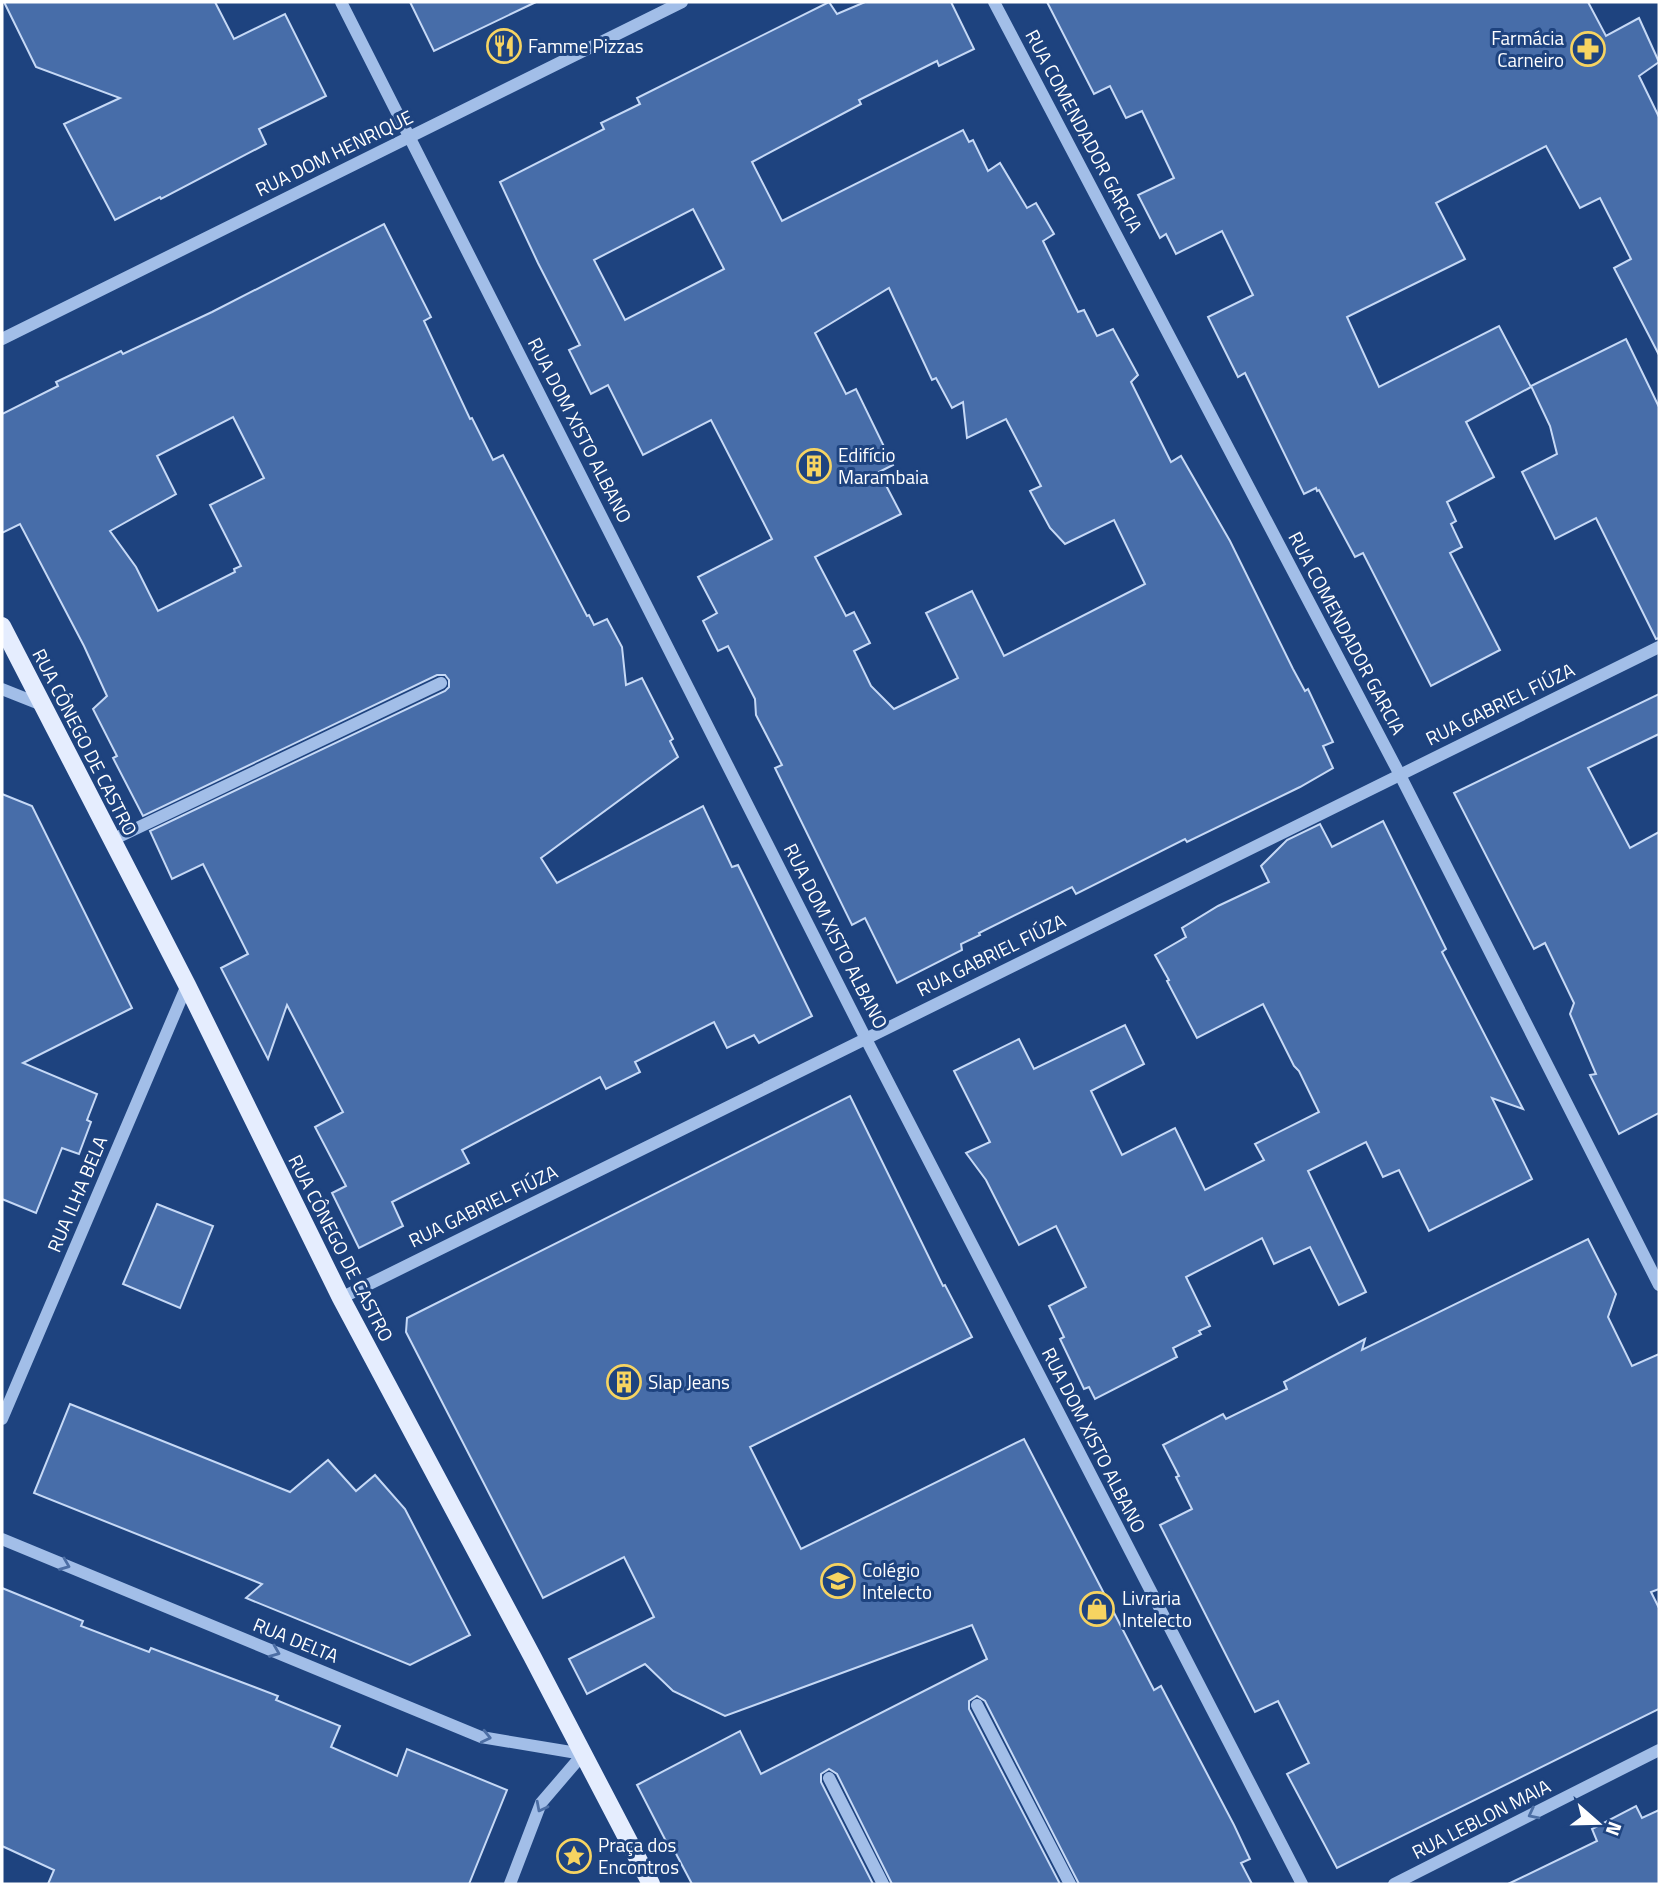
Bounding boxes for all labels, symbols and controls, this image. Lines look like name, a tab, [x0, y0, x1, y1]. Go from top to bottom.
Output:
place label: Farmácia Carneiro	[1491, 23, 1564, 74]
street label: RUA COMENDADOR GARCIA	[1019, 24, 1150, 238]
restaurant icon: Famme Pizzas	[485, 27, 523, 65]
pharmacy icon: Farmácia Carneiro	[1569, 30, 1607, 68]
place label: Famme Pizzas	[528, 31, 644, 60]
street label: RUA DOM HENRIQUE	[250, 102, 417, 203]
street label: RUA DOM XISTO ALBANO	[521, 332, 640, 528]
place label: Edifício Marambaia	[838, 440, 929, 491]
building icon: Edifício Marambaia	[795, 447, 833, 485]
street label: RUA COMENDADOR GARCIA	[1282, 526, 1413, 740]
street label: RUA CÔNEGO DE CASTRO	[26, 643, 145, 840]
street label: RUA GABRIEL FIÚZA	[1420, 655, 1579, 752]
street label: RUA DOM XISTO ALBANO	[777, 838, 896, 1034]
street label: RUA GABRIEL FIÚZA	[911, 906, 1070, 1003]
street label: RUA ILHA BELA	[39, 1131, 114, 1257]
street label: RUA CÔNEGO DE CASTRO	[282, 1149, 401, 1346]
street label: RUA GABRIEL FIÚZA	[403, 1157, 562, 1254]
street label: RUA DOM XISTO ALBANO	[1035, 1342, 1154, 1538]
building icon: Slap Jeans	[605, 1363, 643, 1401]
place label: Slap Jeans	[648, 1367, 730, 1396]
place label: Colégio Intelecto	[862, 1555, 932, 1606]
one-way arrow	[57, 1557, 70, 1571]
school or university icon: Colégio Intelecto	[819, 1562, 857, 1600]
place label: Livraria Intelecto	[1122, 1583, 1192, 1634]
shop icon: Livraria Intelecto	[1078, 1590, 1116, 1628]
street label: RUA DELTA	[249, 1609, 343, 1670]
one-way arrow	[268, 1644, 280, 1658]
one-way arrow	[480, 1729, 492, 1743]
street label: RUA LEBLON MAIA	[1406, 1771, 1555, 1866]
north arrow	[1563, 1788, 1633, 1858]
one-way arrow	[535, 1800, 549, 1813]
one-way arrow	[1528, 1806, 1540, 1819]
text: N	[1599, 1818, 1630, 1840]
place label: Praça dos Encontros	[598, 1830, 679, 1881]
place icon: Praça dos Encontros	[555, 1837, 593, 1875]

